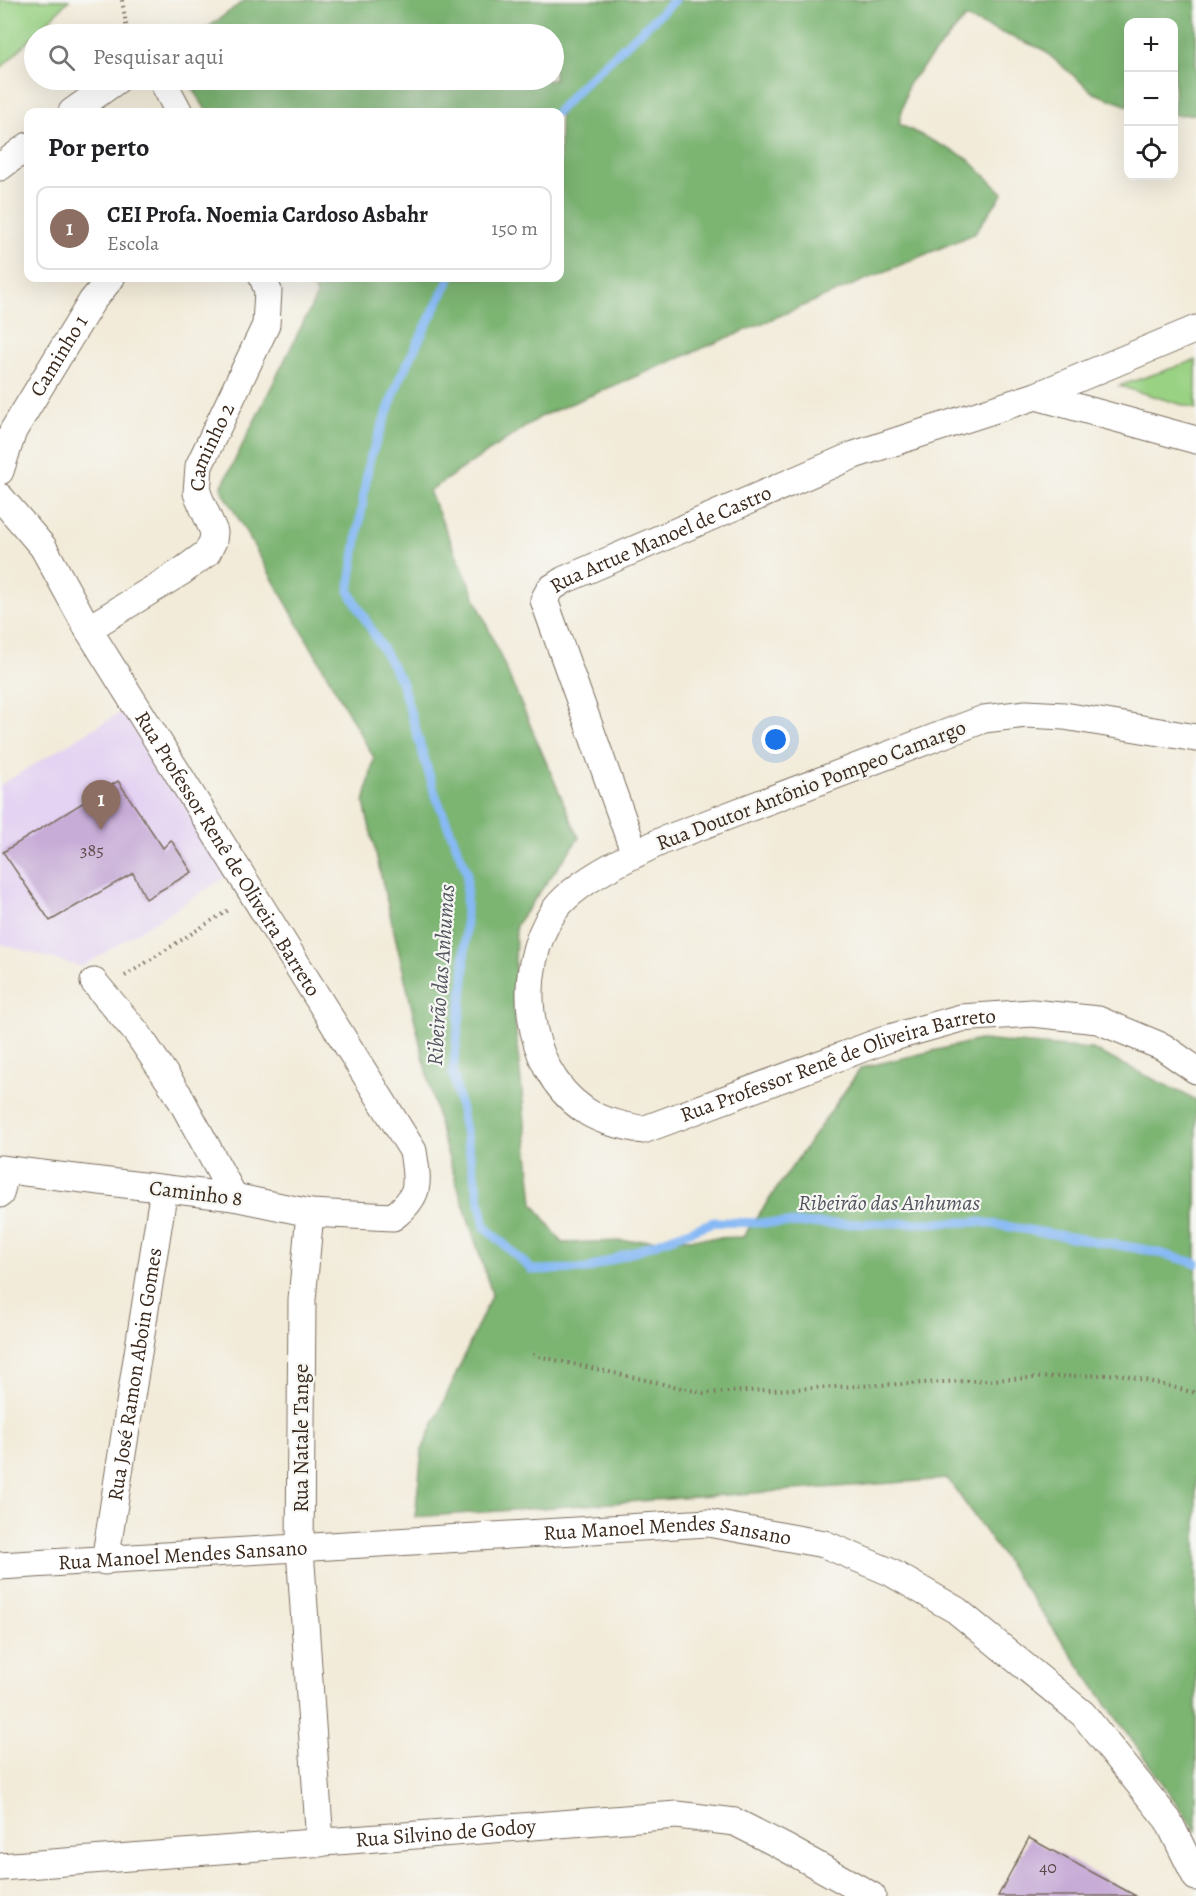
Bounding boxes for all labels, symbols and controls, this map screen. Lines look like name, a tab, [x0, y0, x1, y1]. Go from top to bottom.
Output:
map controls	[1124, 18, 1178, 180]
button: +	[1124, 18, 1178, 72]
search box	[24, 24, 564, 90]
icon: search	[45, 41, 78, 74]
text: Pesquisar aqui	[93, 42, 224, 72]
button: −	[1124, 72, 1178, 126]
button: locate	[1124, 126, 1178, 180]
text: Por perto	[48, 130, 149, 165]
text: CEI Profa. Noemia Cardoso Asbahr	[107, 200, 428, 230]
text: 1	[66, 215, 73, 242]
text: 150 m	[491, 215, 538, 242]
text: Escola	[107, 230, 159, 257]
street label: Caminho 1	[23, 310, 94, 402]
street label: Caminho 2	[183, 398, 241, 492]
street label: Rua Artue Manoel de Castro	[544, 478, 776, 600]
street label: Rua Professor Renê de Oliveira Barreto	[128, 706, 327, 1002]
street label: Rua Doutor Antônio Pompeo Camargo	[652, 713, 970, 857]
your location	[761, 725, 790, 754]
pin: 1	[82, 780, 120, 830]
house number: 385	[80, 838, 104, 862]
water label: Ribeirão das Anhumas	[420, 883, 462, 1067]
street label: Rua Professor Renê de Oliveira Barreto	[676, 1002, 997, 1129]
street label: Caminho 8	[148, 1173, 244, 1213]
water label: Ribeirão das Anhumas	[798, 1188, 980, 1218]
street label: Rua José Ramon Aboin Gomes	[101, 1246, 168, 1503]
street label: Rua Natale Tange	[287, 1363, 315, 1513]
street label: Rua Manoel Mendes Sansano	[542, 1509, 794, 1552]
street label: Rua Manoel Mendes Sansano	[57, 1533, 308, 1576]
street label: Rua Silvino de Godoy	[355, 1812, 537, 1854]
house number: 40	[1039, 1855, 1057, 1879]

